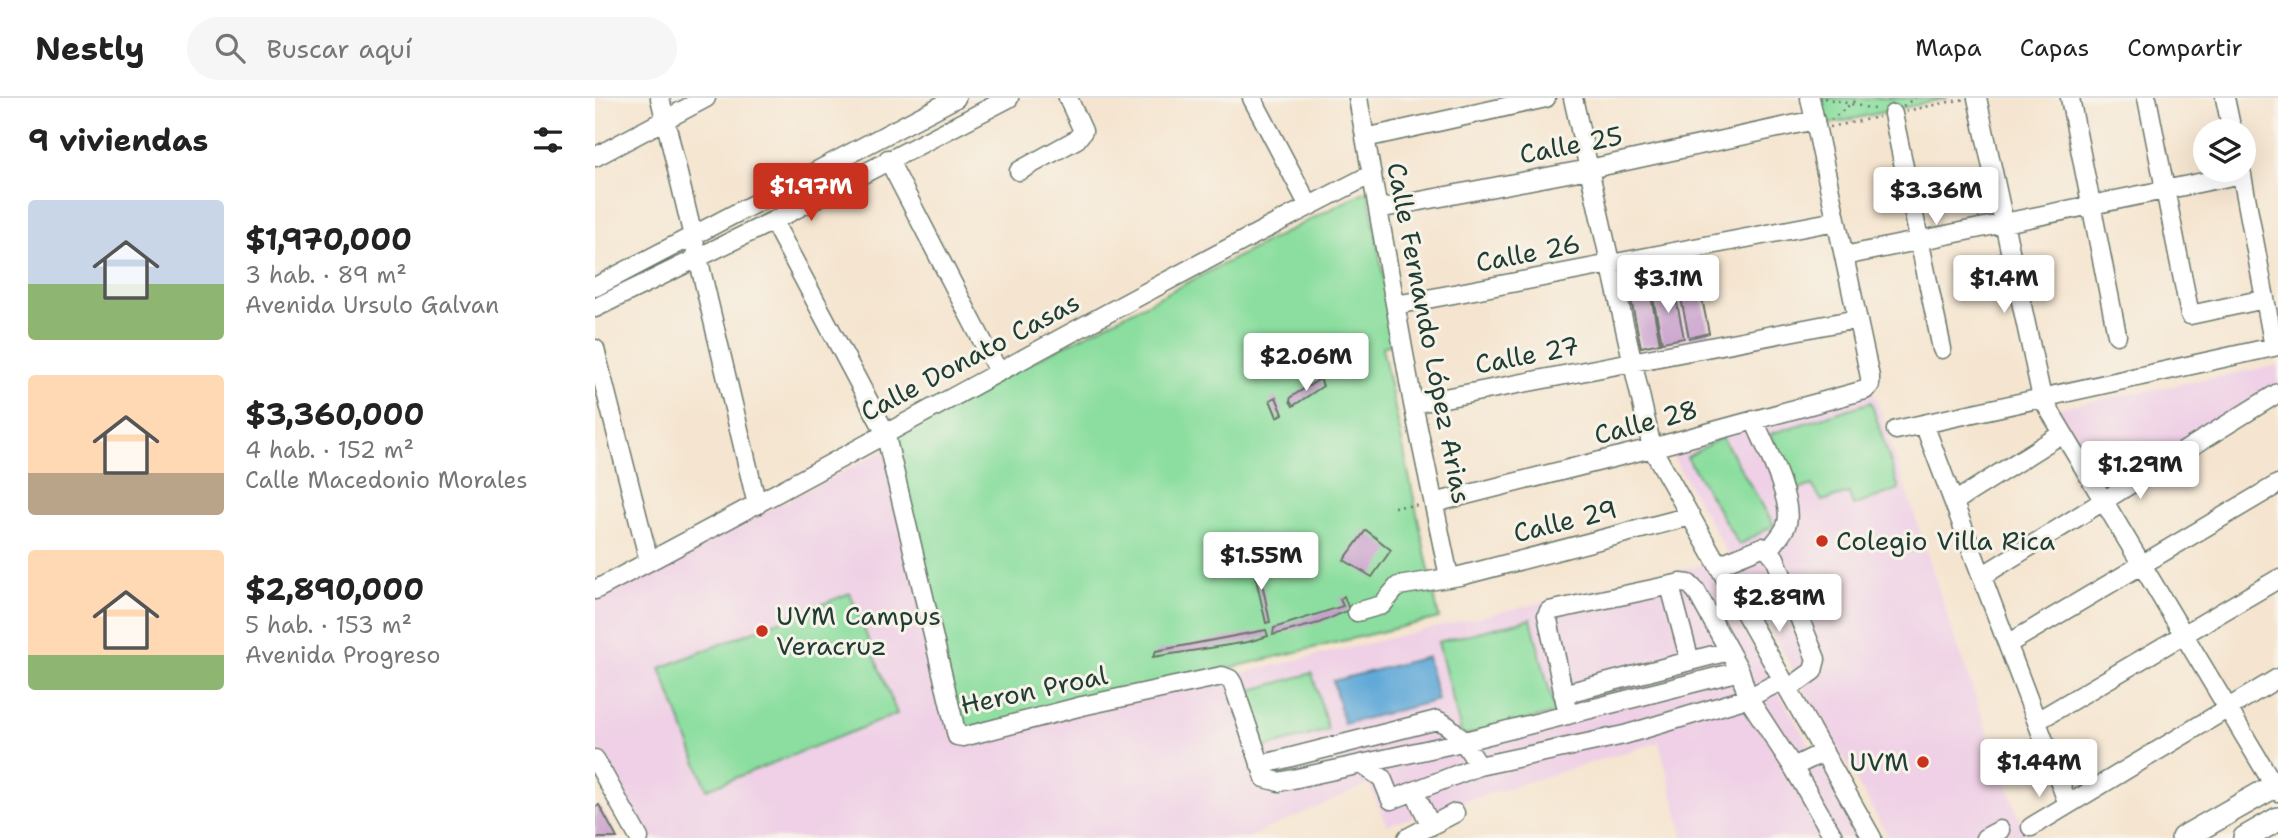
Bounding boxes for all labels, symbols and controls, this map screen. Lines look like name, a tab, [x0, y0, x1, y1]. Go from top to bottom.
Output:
search box	[187, 17, 677, 80]
text: Nestly	[35, 26, 145, 71]
icon: search	[211, 29, 249, 67]
text: Buscar aquí	[267, 31, 412, 66]
text: Mapa	[1915, 32, 1982, 64]
text: Capas	[2020, 32, 2089, 64]
text: Compartir	[2127, 32, 2243, 64]
street label: Calle 25	[1516, 117, 1625, 172]
map controls	[2193, 119, 2256, 182]
button: layers	[2193, 119, 2256, 182]
text: 9 viviendas	[28, 120, 208, 161]
icon: filters	[529, 121, 567, 159]
street label: Calle Fernando López Arias	[1379, 159, 1480, 507]
pin: $1.97M	[754, 164, 868, 223]
pin: $3.36M	[1879, 167, 1993, 227]
text: $1.97M	[769, 171, 853, 201]
text: $3.36M	[1889, 175, 1983, 205]
text: $1,970,000	[245, 219, 412, 260]
street label: Calle 26	[1473, 225, 1583, 280]
icon: home	[84, 228, 168, 312]
pin: $3.1M	[1619, 256, 1717, 315]
pin: $1.4M	[1955, 256, 2053, 315]
text: 3 hab. · 89 m²	[245, 260, 407, 290]
text: $3.1M	[1633, 263, 1703, 293]
text: $1.4M	[1969, 263, 2039, 293]
street label: Calle Donato Casas	[854, 284, 1085, 429]
text: Avenida Ursulo Galvan	[245, 290, 499, 320]
street label: Calle 27	[1472, 327, 1582, 382]
pin: $2.06M	[1249, 334, 1363, 393]
text: $2.06M	[1260, 341, 1352, 371]
street label: Calle 28	[1590, 391, 1702, 452]
text: $3,360,000	[245, 394, 425, 435]
icon: home	[84, 403, 168, 487]
text: 4 hab. · 152 m²	[245, 435, 414, 465]
pin: $1.29M	[2083, 442, 2197, 501]
text: $1.29M	[2097, 449, 2183, 479]
text: Calle Macedonio Morales	[245, 465, 528, 495]
street label: Calle 29	[1509, 491, 1620, 550]
place label: Colegio Villa Rica	[1836, 523, 2055, 558]
pin: $1.55M	[1204, 532, 1318, 592]
marker: Colegio Villa Rica	[1814, 533, 1830, 549]
text: $1.55M	[1219, 540, 1303, 570]
text: $2,890,000	[245, 569, 424, 610]
pin: $2.89M	[1722, 574, 1836, 634]
icon: home	[84, 578, 168, 662]
text: $2.89M	[1733, 582, 1825, 612]
place label: UVM Campus Veracruz	[776, 598, 941, 663]
text: 5 hab. · 153 m²	[245, 610, 412, 640]
marker: UVM Campus Veracruz	[754, 623, 770, 639]
text: Avenida Progreso	[245, 640, 440, 670]
street label: Heron Proal	[957, 657, 1111, 722]
pin: $1.44M	[1982, 740, 2096, 799]
place label: UVM	[1849, 744, 1909, 779]
text: $1.44M	[1996, 747, 2082, 777]
marker: UVM	[1915, 754, 1931, 770]

